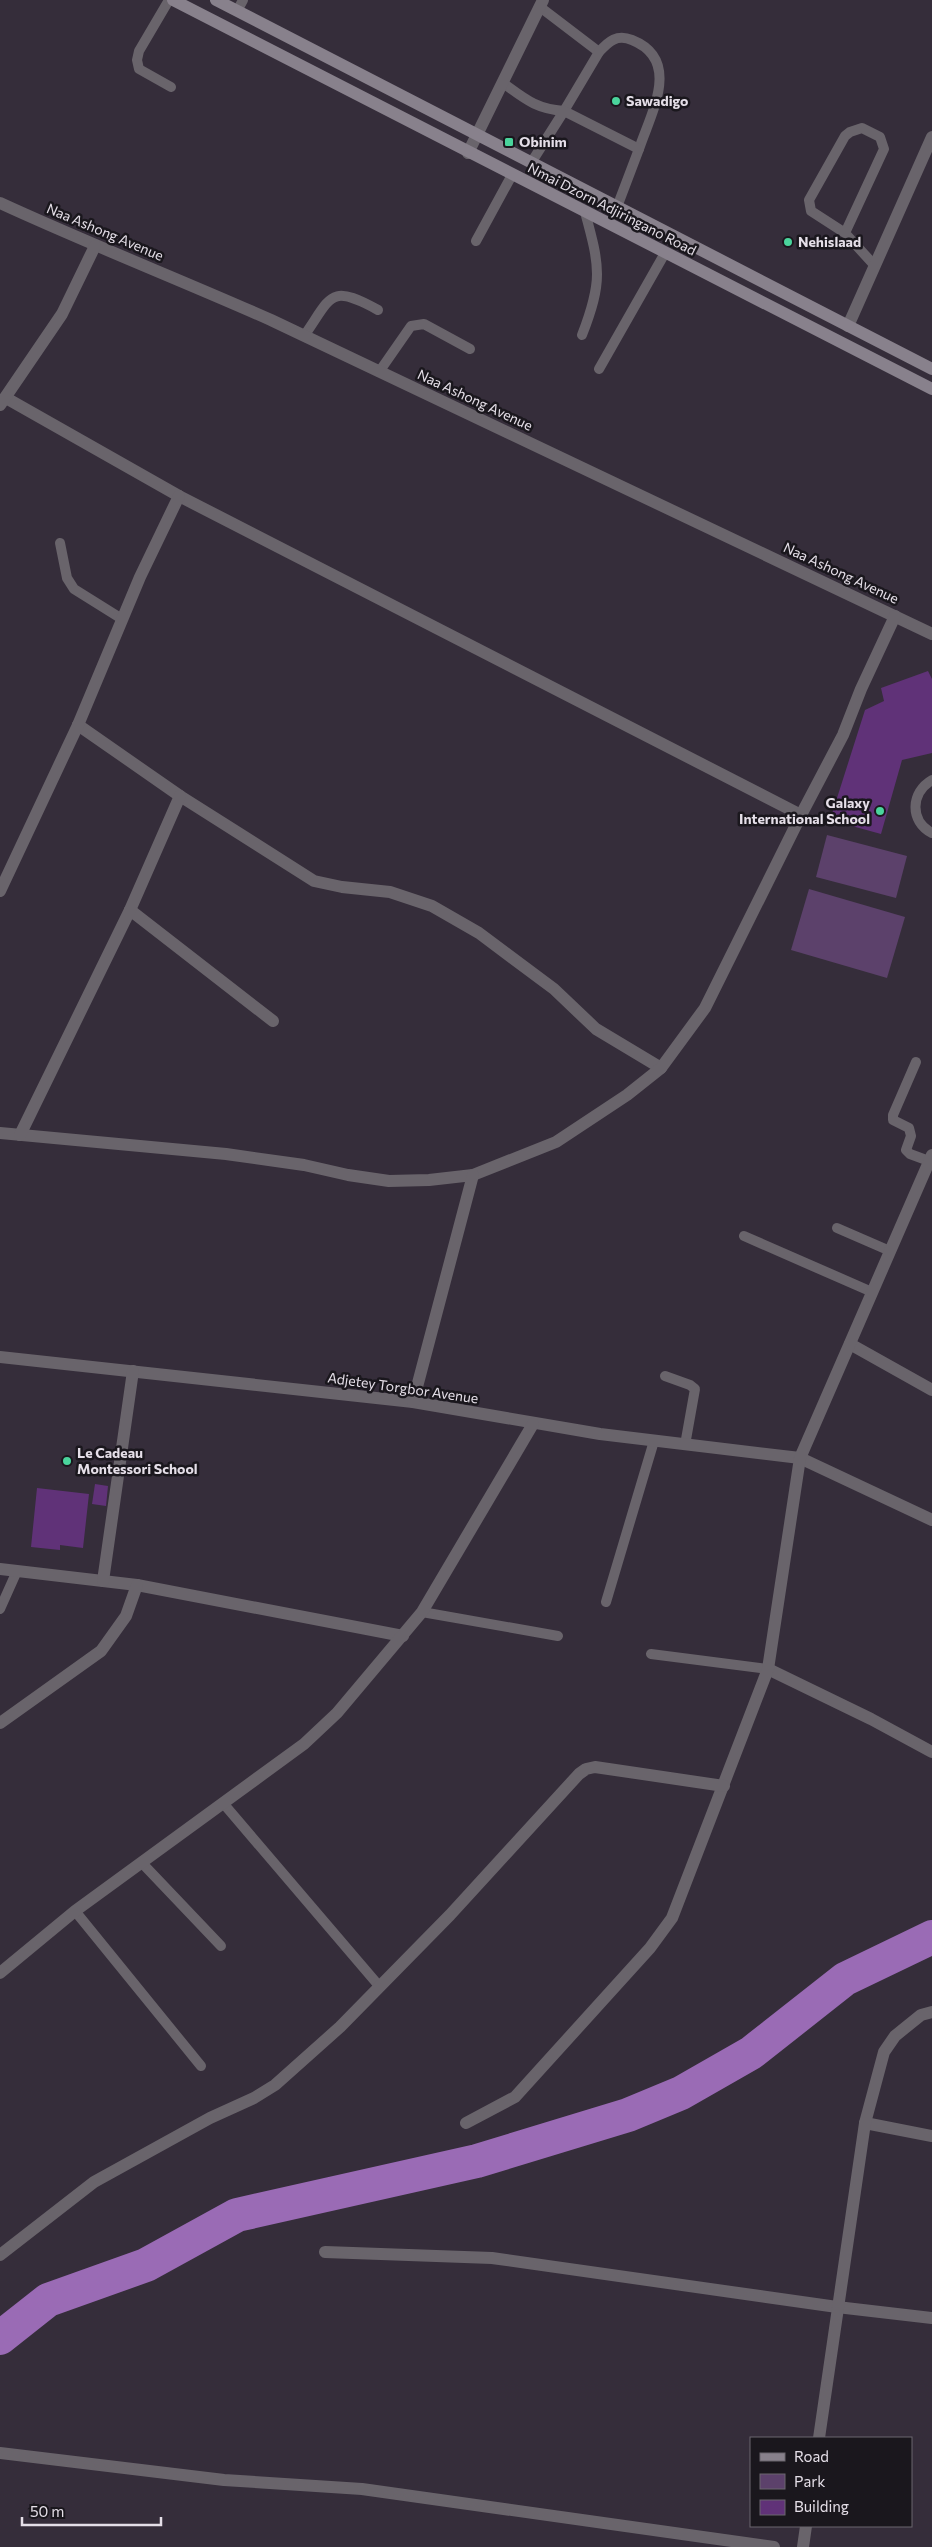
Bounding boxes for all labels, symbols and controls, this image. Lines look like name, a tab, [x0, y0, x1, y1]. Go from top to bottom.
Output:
place label: Sawadigo	[626, 92, 688, 109]
marker: Sawadigo	[610, 95, 622, 107]
place label: Obinim	[519, 133, 567, 150]
marker: Obinim	[503, 136, 515, 148]
street label: Nmai Dzorn Adjiringano Road	[525, 159, 699, 259]
street label: Naa Ashong Avenue	[44, 199, 166, 264]
place label: Nehislaad	[798, 233, 861, 250]
marker: Nehislaad	[782, 236, 794, 248]
street label: Naa Ashong Avenue	[415, 365, 536, 434]
street label: Naa Ashong Avenue	[781, 538, 902, 607]
place label: Galaxy International School	[739, 794, 870, 827]
marker: Galaxy International School	[874, 805, 886, 817]
street label: Adjetey Torgbor Avenue	[327, 1369, 480, 1407]
place label: Le Cadeau Montessori School	[77, 1444, 198, 1477]
marker: Le Cadeau Montessori School	[61, 1455, 73, 1467]
legend	[750, 2437, 912, 2527]
text: Road	[794, 2447, 829, 2465]
text: Park	[794, 2472, 825, 2490]
scale bar	[22, 2494, 161, 2526]
text: Building	[794, 2497, 849, 2515]
text: 50 m	[30, 2502, 64, 2520]

